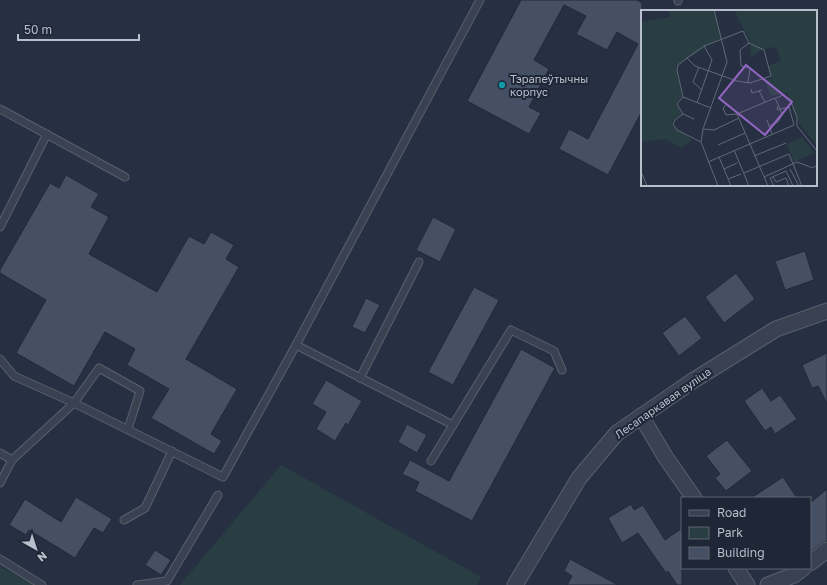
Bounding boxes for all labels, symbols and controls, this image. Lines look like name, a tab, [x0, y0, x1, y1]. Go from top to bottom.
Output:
inset map	[641, 10, 817, 186]
scale bar	[18, 16, 139, 42]
text: 50 m	[24, 22, 52, 37]
place label: Тэрапеўтычны корпус	[510, 72, 588, 98]
marker: Тэрапеўтычны корпус	[497, 80, 507, 90]
street label: Лесапаркавая вуліца	[612, 364, 713, 441]
legend	[681, 497, 811, 569]
text: Road	[717, 505, 746, 520]
text: Park	[717, 525, 743, 540]
north arrow	[16, 529, 56, 569]
text: Building	[717, 545, 765, 560]
text: N	[35, 549, 50, 565]

